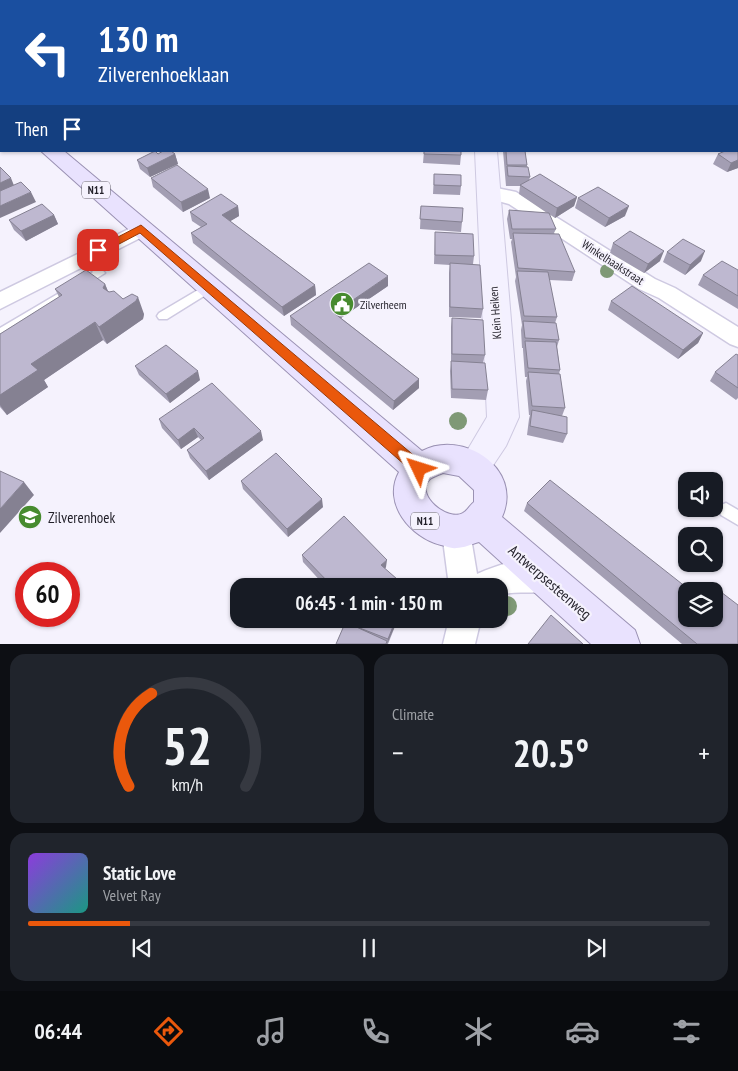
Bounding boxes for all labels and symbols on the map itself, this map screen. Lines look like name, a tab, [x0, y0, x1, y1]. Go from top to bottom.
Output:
road number: N11	[82, 182, 110, 198]
pin	[77, 229, 119, 271]
street label: Winkelhaakstraat	[579, 236, 648, 288]
street label: Klein Heiken	[486, 286, 504, 340]
public building icon: Zilverheem	[329, 291, 355, 317]
place label: Zilverheem	[360, 297, 407, 312]
position arrow	[392, 442, 444, 494]
school or university icon: Zilverenhoek	[17, 504, 43, 530]
place label: Zilverenhoek	[48, 508, 116, 527]
road number: N11	[411, 512, 439, 530]
street label: Antwerpsesteenweg	[505, 541, 595, 623]
speed limit sign: 60	[15, 562, 80, 627]

